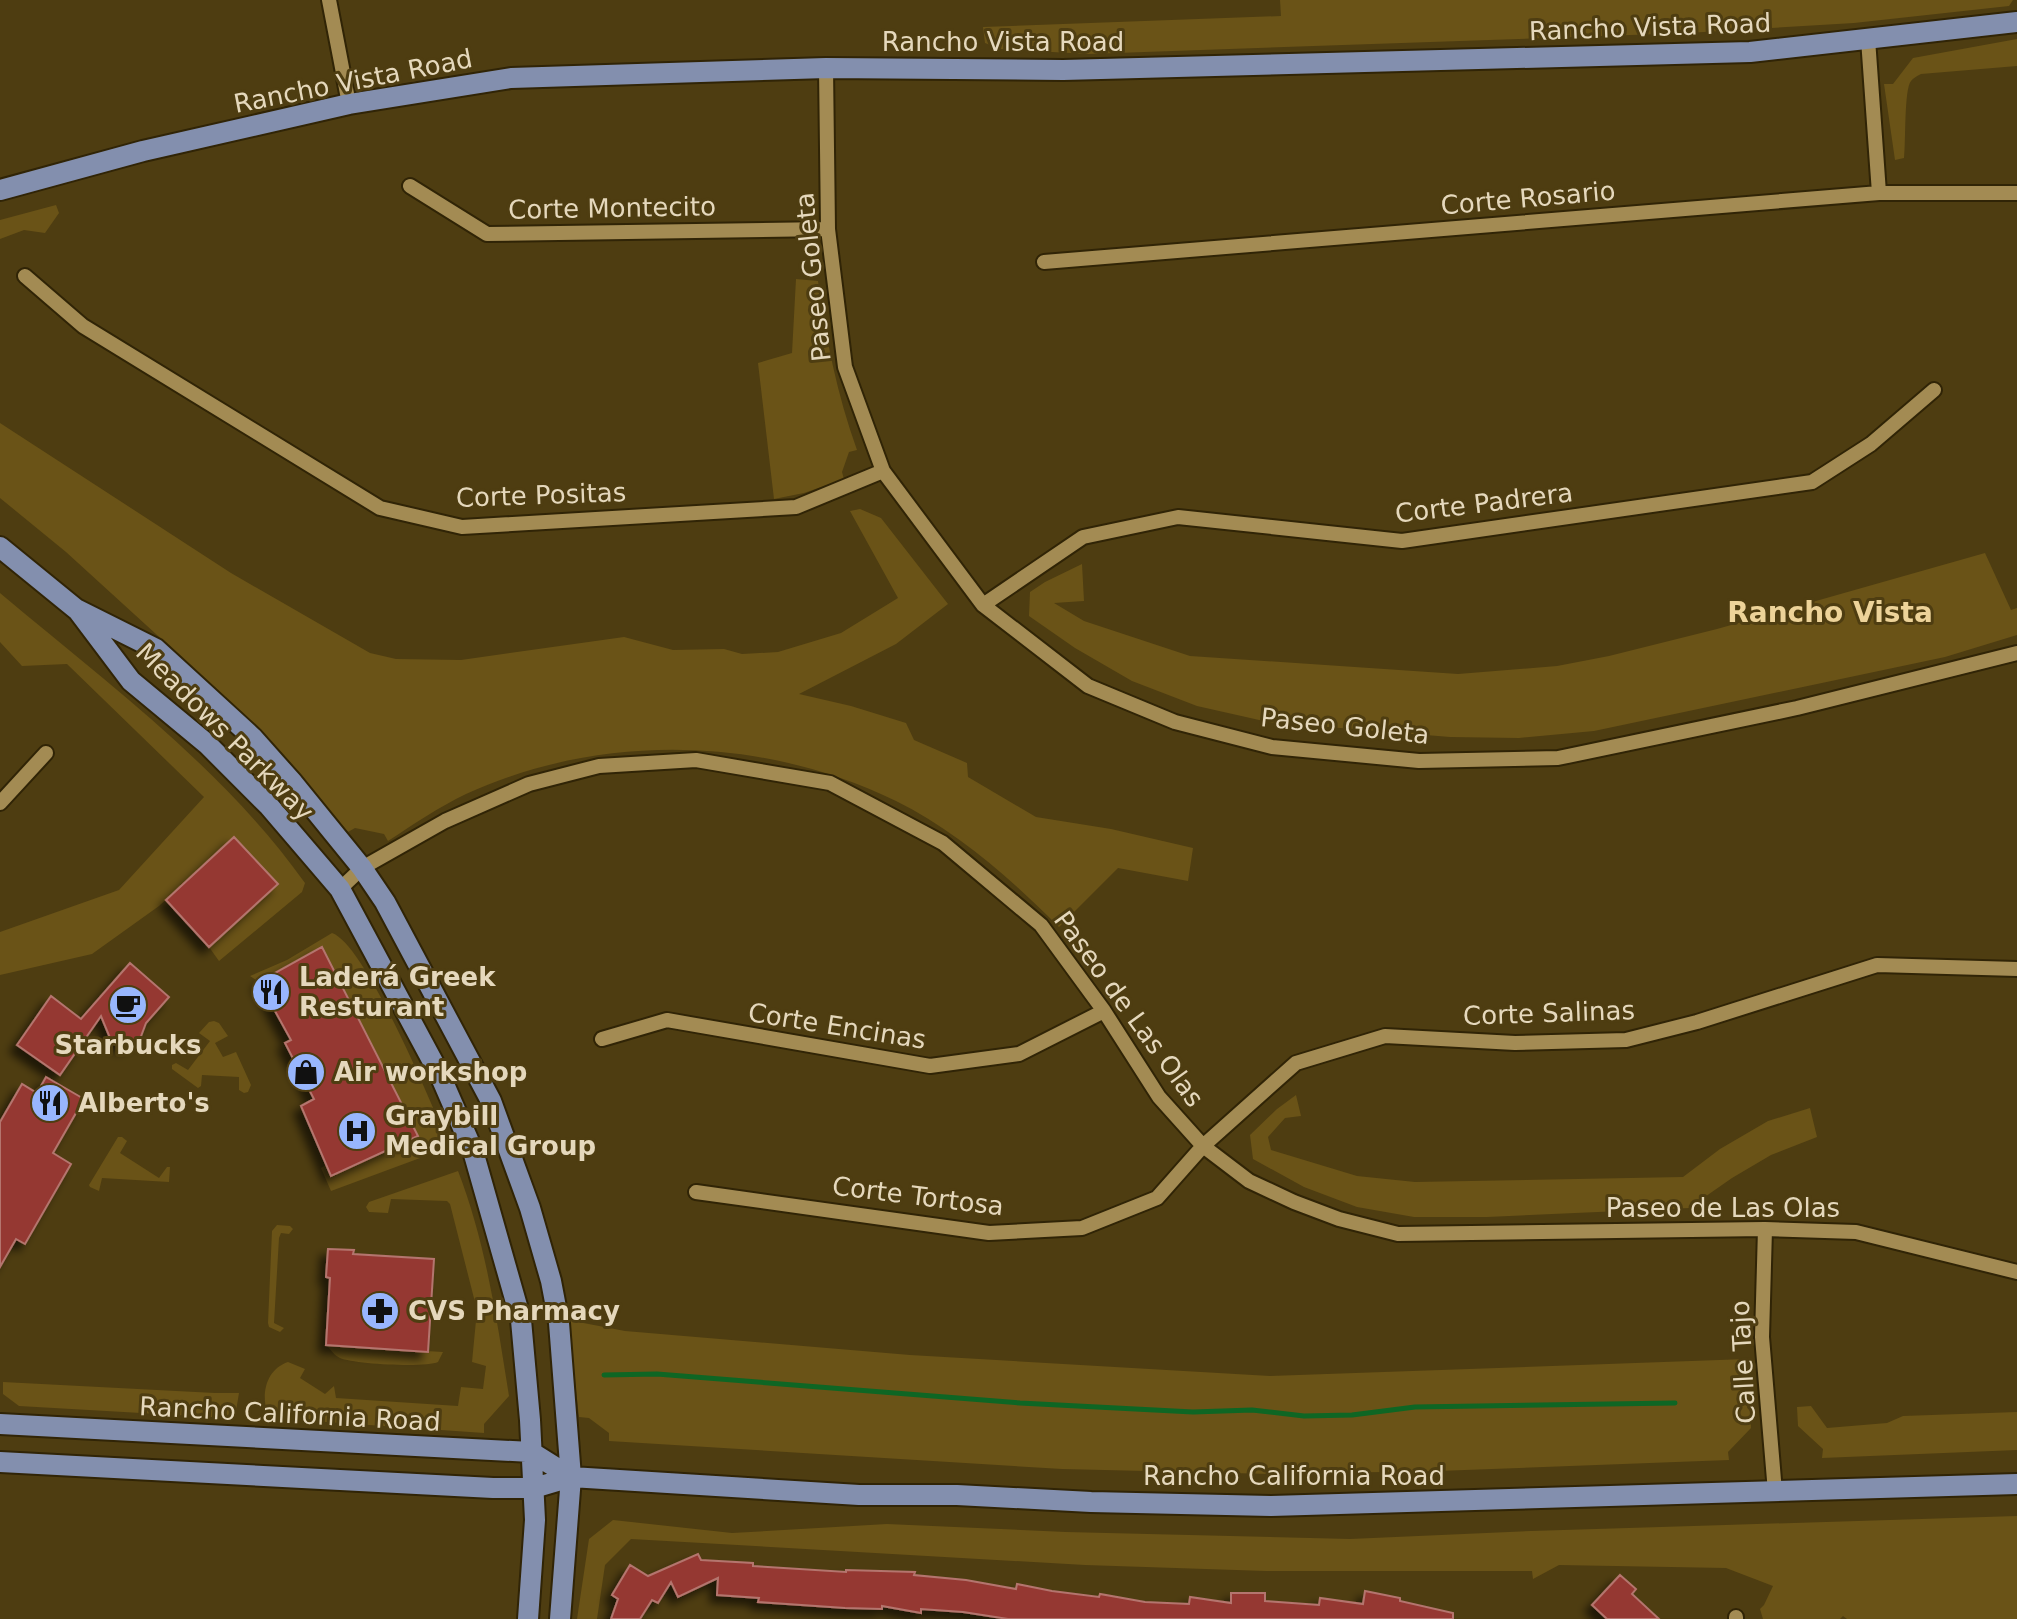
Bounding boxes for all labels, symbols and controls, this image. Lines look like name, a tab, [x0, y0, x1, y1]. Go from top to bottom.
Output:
street label: Rancho Vista Road	[1528, 8, 1772, 46]
street label: Rancho Vista Road	[882, 27, 1124, 57]
street label: Rancho Vista Road	[231, 43, 475, 119]
street label: Corte Rosario	[1439, 175, 1617, 221]
street label: Corte Montecito	[508, 191, 716, 225]
street label: Paseo Goleta	[789, 191, 837, 363]
street label: Corte Positas	[455, 477, 627, 513]
street label: Corte Padrera	[1393, 477, 1575, 529]
district label: Rancho Vista	[1727, 596, 1933, 629]
street label: Meadows Parkway	[130, 637, 320, 827]
street label: Paseo Goleta	[1259, 702, 1431, 750]
street label: Paseo de Las Olas	[1048, 905, 1210, 1113]
place label: Laderá Greek Resturant	[299, 962, 496, 1022]
restaurant icon: Laderá Greek Resturant	[250, 971, 292, 1013]
cafe icon: Starbucks	[107, 984, 149, 1026]
street label: Corte Salinas	[1463, 995, 1635, 1031]
street label: Corte Encinas	[746, 997, 928, 1055]
place label: Starbucks	[55, 1030, 201, 1060]
shop icon: Air workshop	[285, 1051, 327, 1093]
place label: Air workshop	[334, 1057, 527, 1087]
restaurant icon: Alberto's	[29, 1082, 71, 1124]
place label: Alberto's	[78, 1088, 210, 1118]
place label: Graybill Medical Group	[385, 1101, 596, 1161]
hospital icon: Graybill Medical Group	[336, 1110, 378, 1152]
street label: Corte Tortosa	[830, 1171, 1006, 1221]
street label: Paseo de Las Olas	[1606, 1193, 1840, 1223]
pharmacy icon: CVS Pharmacy	[359, 1290, 401, 1332]
place label: CVS Pharmacy	[408, 1296, 620, 1326]
street label: Calle Tajo	[1725, 1300, 1761, 1424]
street label: Rancho California Road	[139, 1391, 441, 1437]
street label: Rancho California Road	[1143, 1461, 1445, 1491]

